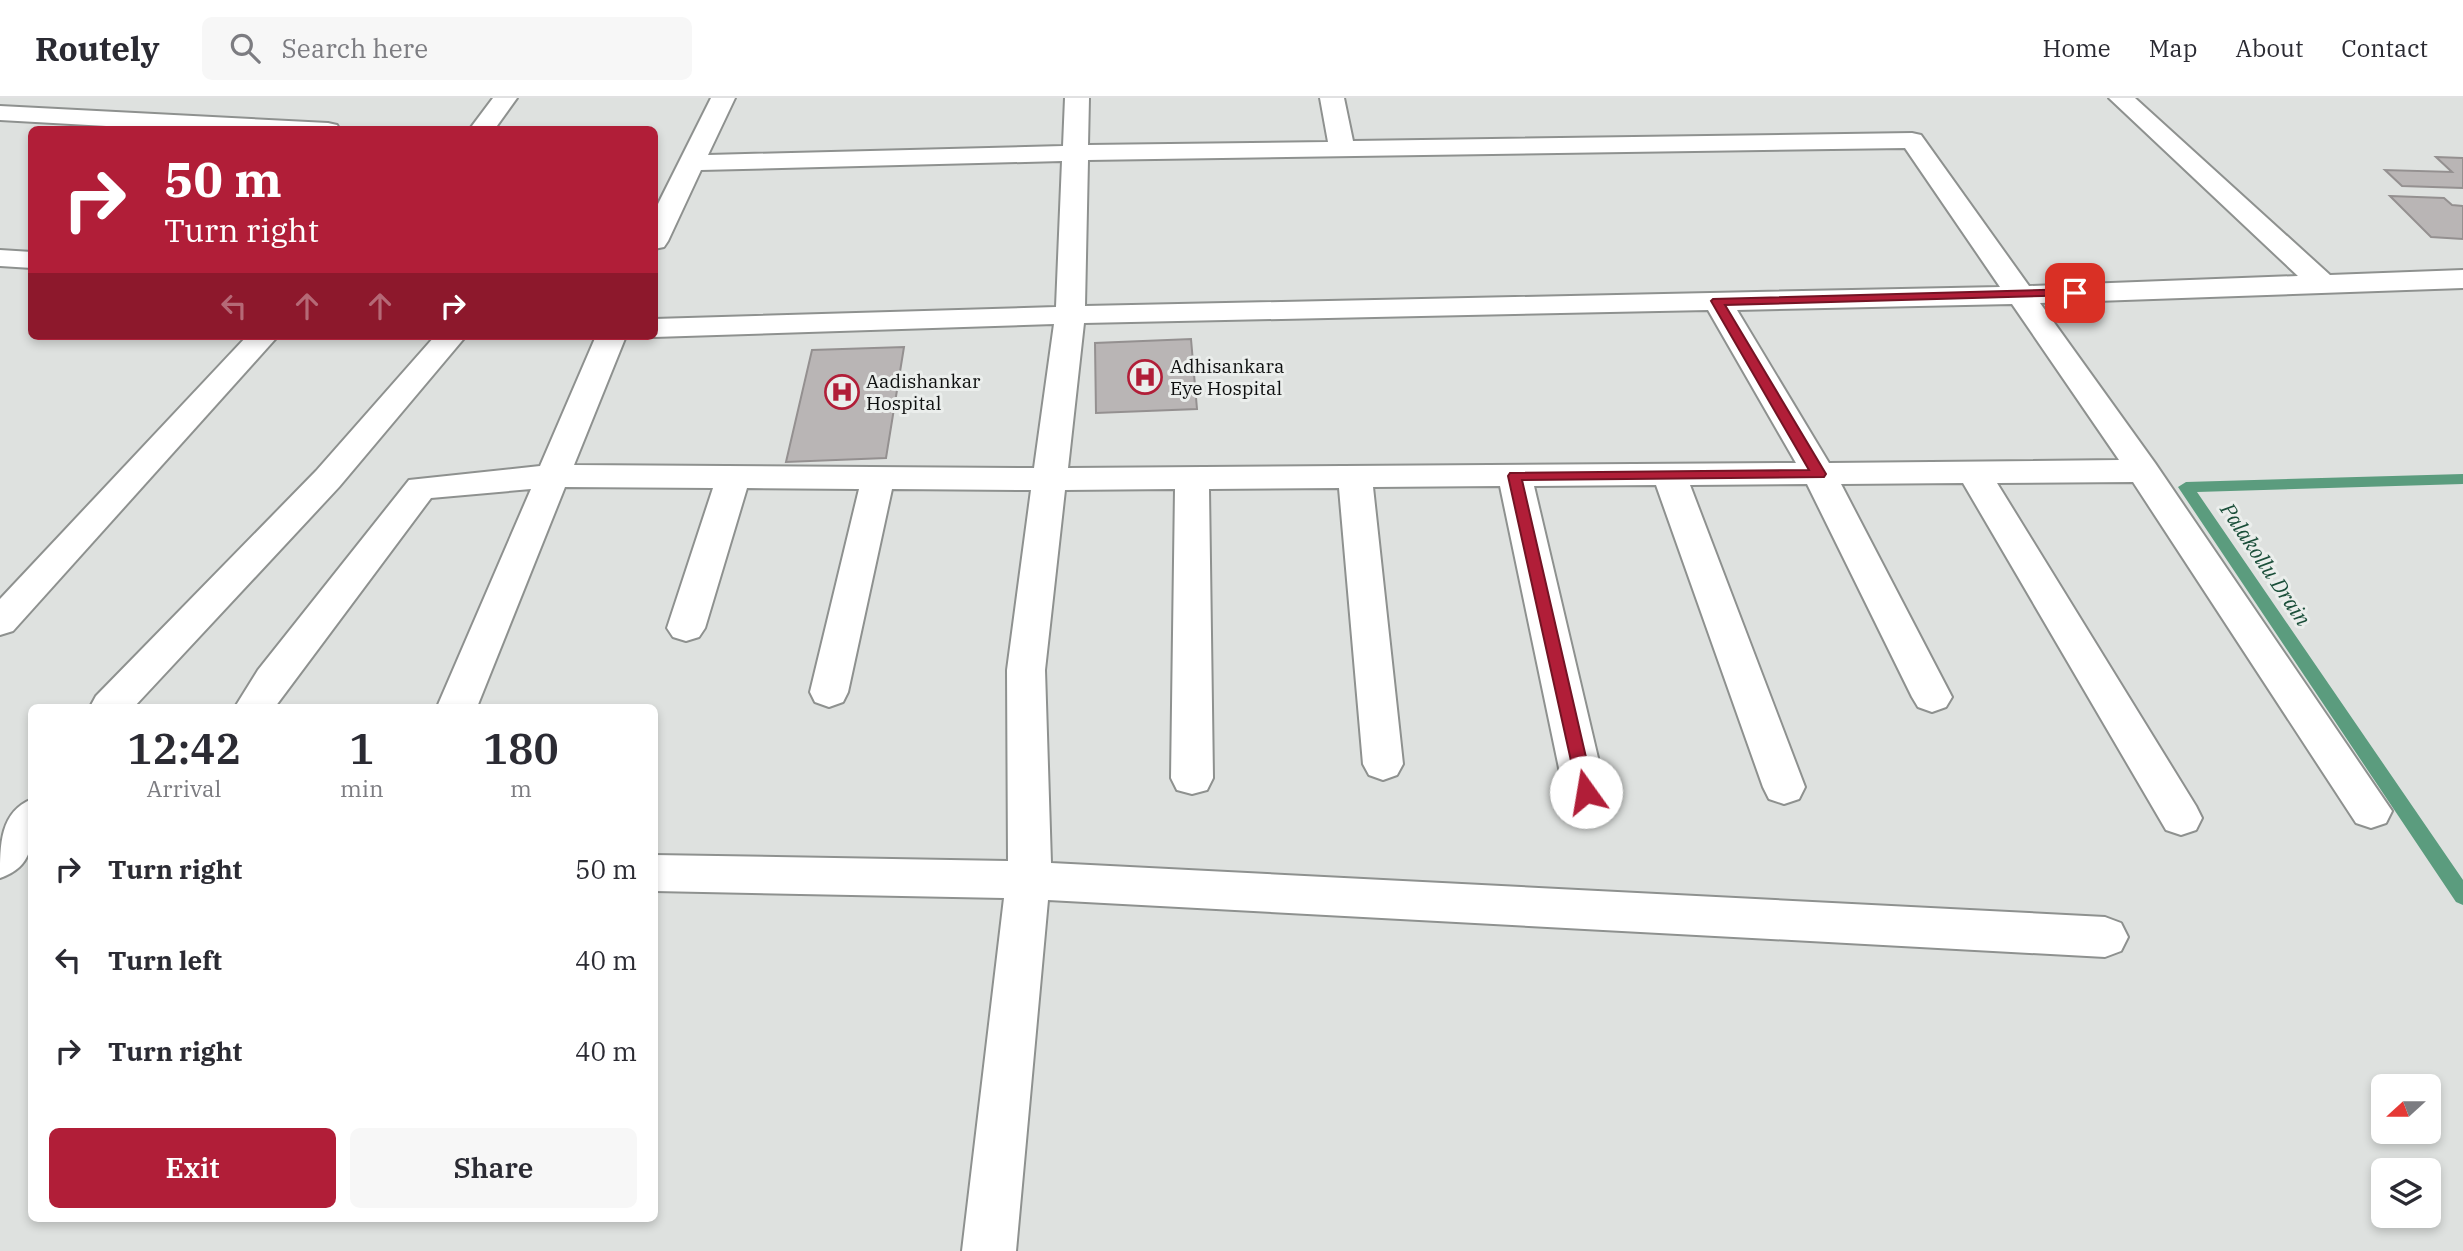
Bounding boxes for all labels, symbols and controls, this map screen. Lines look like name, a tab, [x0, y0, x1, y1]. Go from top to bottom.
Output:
search box	[202, 17, 692, 80]
text: Routely	[35, 27, 160, 70]
icon: search	[226, 29, 264, 67]
text: Search here	[282, 31, 428, 65]
text: Home	[2043, 32, 2111, 64]
text: Map	[2149, 32, 2197, 64]
text: About	[2235, 32, 2303, 64]
text: Contact	[2341, 32, 2428, 64]
text: 50 m	[164, 147, 282, 210]
icon: right	[49, 154, 140, 245]
text: Turn right	[164, 209, 319, 251]
pin	[2045, 263, 2105, 323]
icon: arrive	[2056, 274, 2094, 312]
icon: left	[215, 287, 253, 325]
icon: ahead	[288, 287, 326, 325]
icon: ahead	[361, 287, 399, 325]
icon: right	[434, 287, 472, 325]
place label: Adhisankara Eye Hospital	[1170, 354, 1284, 400]
hospital icon: Adhisankara Eye Hospital	[1126, 358, 1164, 396]
place label: Aadishankar Hospital	[866, 369, 981, 415]
hospital icon: Aadishankar Hospital	[823, 373, 861, 411]
water label: Palakollu Drain	[2214, 496, 2318, 631]
text: 12:42	[127, 721, 241, 776]
text: 1	[349, 721, 374, 776]
text: 180	[483, 721, 559, 776]
position arrow	[1549, 755, 1623, 829]
text: Arrival	[147, 773, 221, 803]
text: min	[340, 773, 384, 803]
text: m	[510, 773, 532, 803]
icon: right	[49, 850, 87, 888]
text: Turn right	[108, 852, 242, 886]
text: 50 m	[575, 852, 637, 886]
icon: left	[49, 941, 87, 979]
text: Turn left	[108, 943, 222, 977]
text: 40 m	[575, 943, 637, 977]
icon: right	[49, 1032, 87, 1070]
text: Turn right	[108, 1034, 242, 1068]
text: 40 m	[575, 1034, 637, 1068]
north arrow	[2371, 1074, 2441, 1144]
map controls	[2371, 1074, 2441, 1228]
button: Exit	[49, 1128, 336, 1208]
button: Share	[350, 1128, 637, 1208]
button: layers	[2371, 1158, 2441, 1228]

